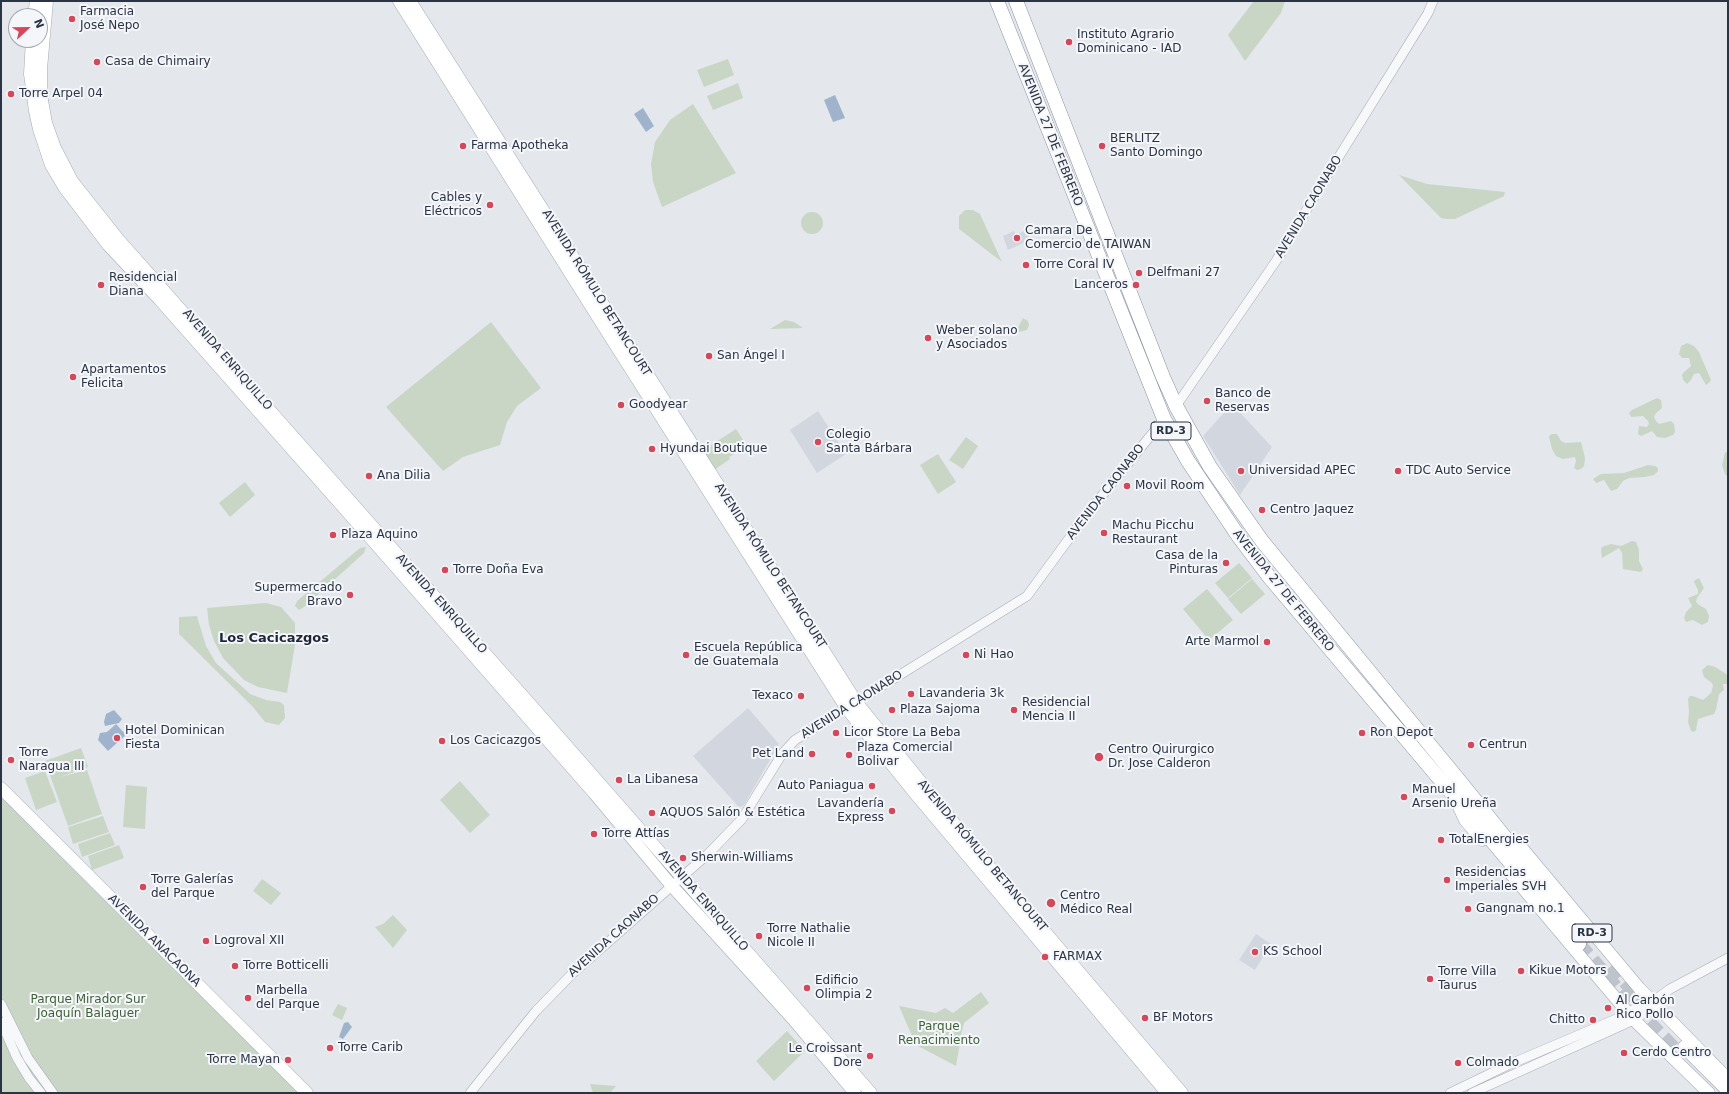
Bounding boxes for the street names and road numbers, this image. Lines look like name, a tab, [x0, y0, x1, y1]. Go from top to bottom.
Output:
street label: AVENIDA 27 DE FEBRERO	[1015, 61, 1085, 209]
street label: AVENIDA CAONABO	[1273, 153, 1345, 261]
street label: AVENIDA RÓMULO BETANCOURT	[538, 207, 654, 379]
street label: AVENIDA ENRIQUILLO	[179, 306, 275, 414]
road number: RD-3	[1151, 422, 1191, 440]
street label: AVENIDA CAONABO	[1064, 441, 1148, 543]
street label: AVENIDA RÓMULO BETANCOURT	[711, 481, 829, 651]
street label: AVENIDA 27 DE FEBRERO	[1229, 527, 1337, 655]
street label: AVENIDA ENRIQUILLO	[392, 551, 490, 657]
street label: AVENIDA CAONABO	[798, 668, 906, 742]
street label: AVENIDA RÓMULO BETANCOURT	[914, 777, 1050, 935]
street label: AVENIDA ENRIQUILLO	[655, 847, 751, 955]
street label: AVENIDA CAONABO	[566, 891, 662, 981]
street label: AVENIDA ANACAONA	[105, 892, 203, 990]
road number: RD-3	[1572, 924, 1612, 942]

